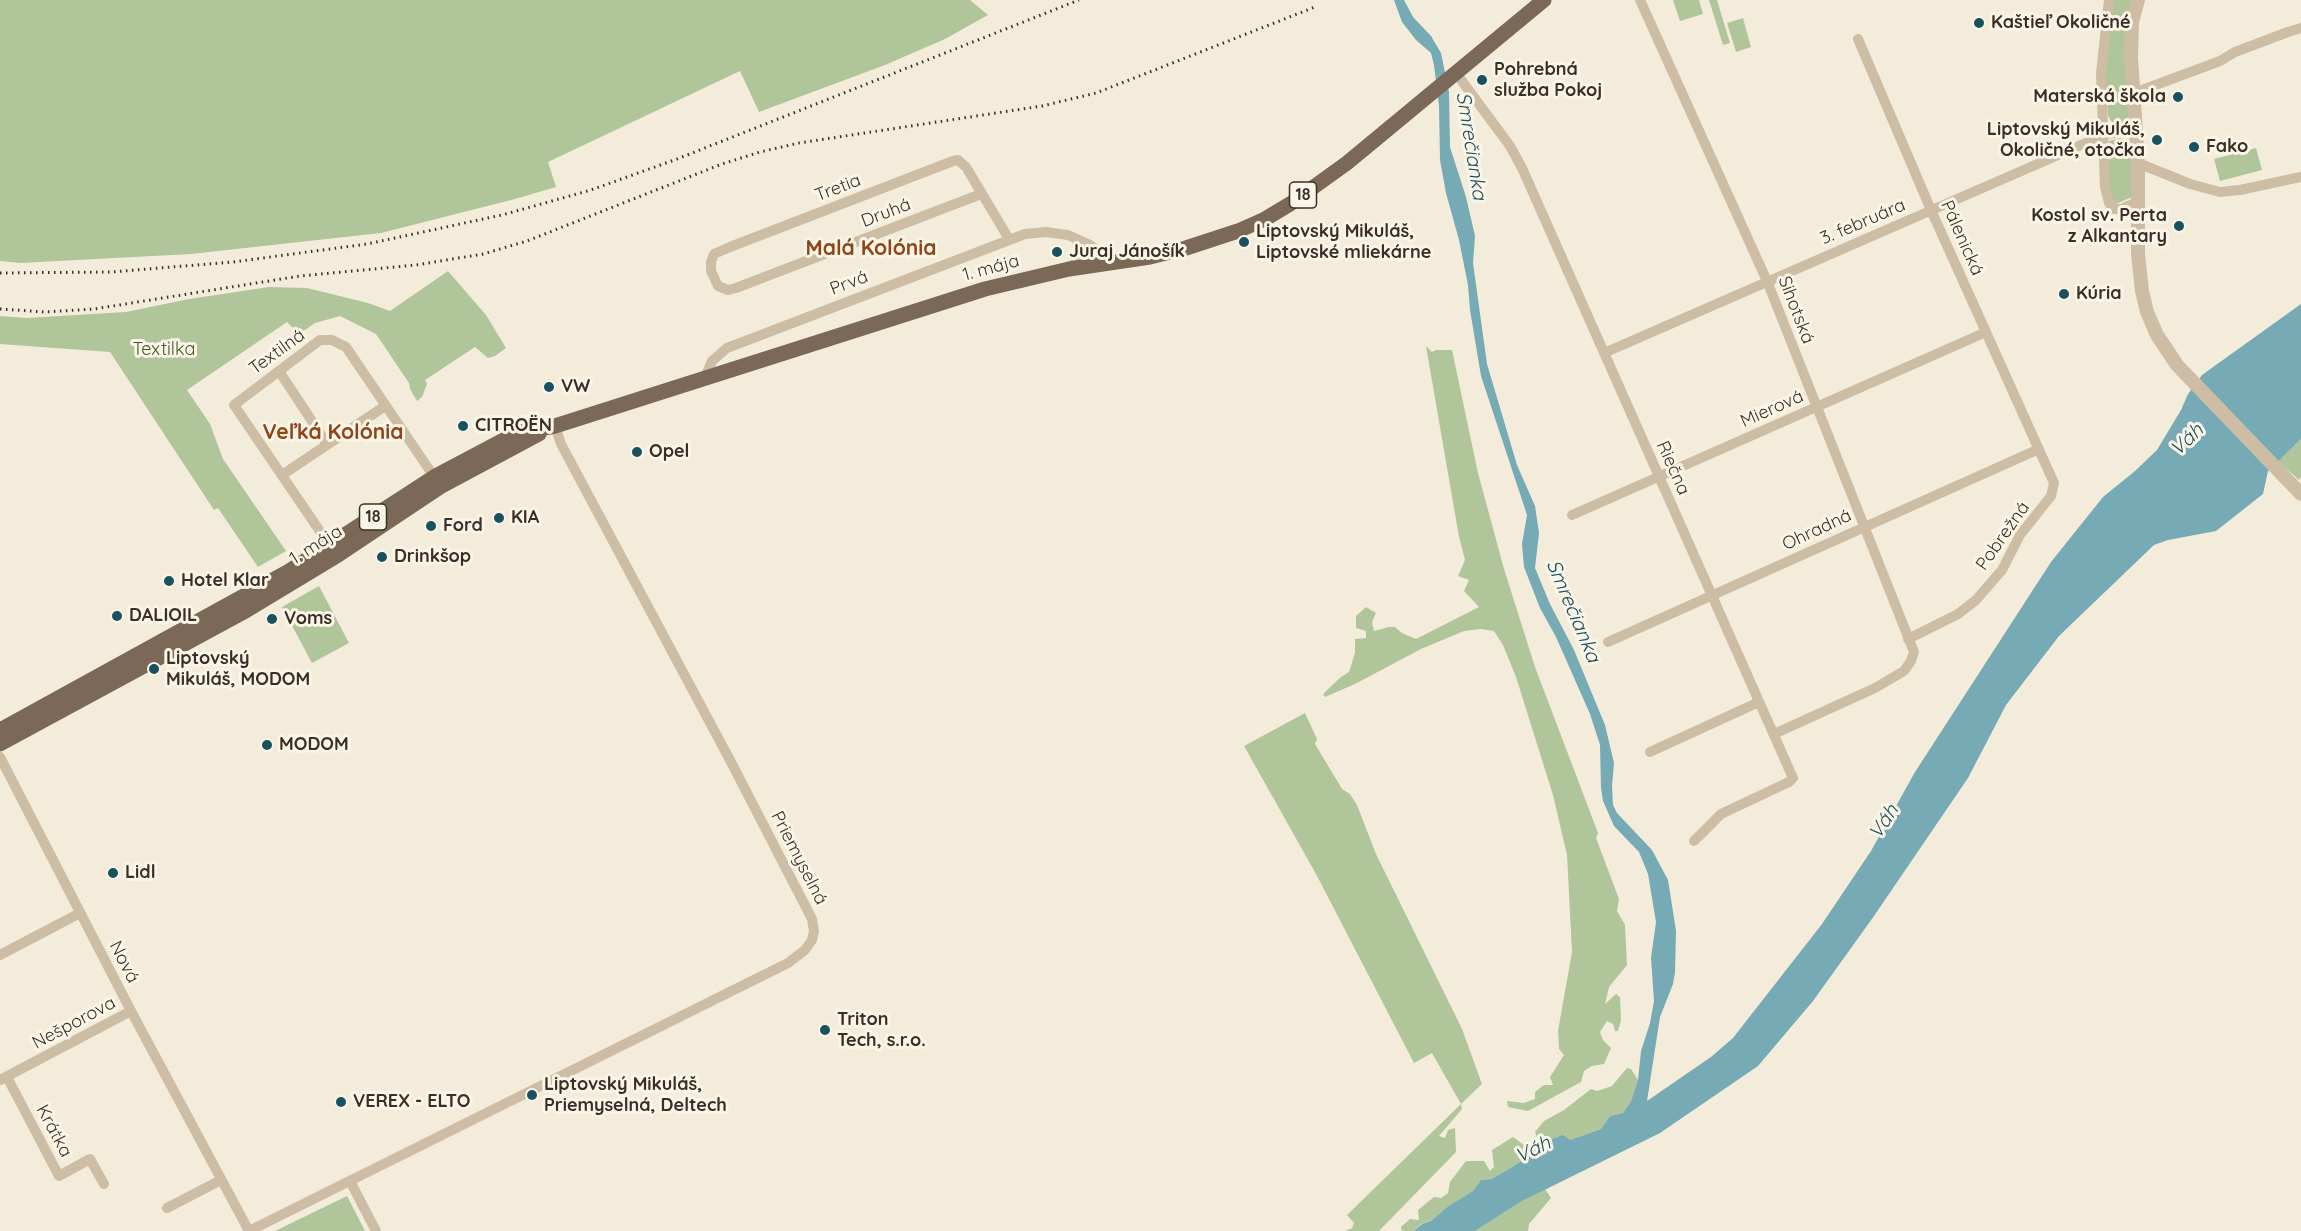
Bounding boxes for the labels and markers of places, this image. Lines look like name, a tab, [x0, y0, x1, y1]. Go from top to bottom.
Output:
place label: Kaštieľ Okoličné	[1991, 12, 2131, 34]
marker: Kaštieľ Okoličné	[1972, 16, 1986, 30]
place label: Pohrebná služba Pokoj	[1494, 59, 1602, 101]
marker: Pohrebná služba Pokoj	[1475, 73, 1489, 87]
place label: Materská škola	[2033, 86, 2166, 108]
marker: Materská škola	[2171, 90, 2185, 104]
place label: Liptovský Mikuláš, Okoličné, otočka	[1987, 119, 2145, 162]
marker: Liptovský Mikuláš, Okoličné, otočka	[2150, 133, 2164, 147]
place label: Fako	[2206, 136, 2248, 158]
marker: Fako	[2187, 140, 2201, 154]
place label: Kostol sv. Perta z Alkantary	[2031, 205, 2167, 248]
marker: Kostol sv. Perta z Alkantary	[2172, 219, 2186, 233]
place label: Liptovský Mikuláš, Liptovské mliekárne	[1256, 221, 1431, 264]
marker: Liptovský Mikuláš, Liptovské mliekárne	[1237, 235, 1251, 249]
place label: Juraj Jánošík	[1069, 241, 1185, 263]
marker: Juraj Jánošík	[1050, 245, 1064, 259]
place label: Kúria	[2076, 283, 2122, 305]
marker: Kúria	[2057, 287, 2071, 301]
place label: VW	[561, 376, 590, 398]
marker: VW	[542, 380, 556, 394]
place label: CITROËN	[475, 415, 552, 437]
marker: CITROËN	[456, 419, 470, 433]
place label: Opel	[649, 441, 689, 463]
marker: Opel	[630, 445, 644, 459]
place label: KIA	[511, 507, 539, 529]
marker: KIA	[492, 511, 506, 525]
place label: Ford	[443, 515, 483, 537]
marker: Ford	[424, 519, 438, 533]
place label: Drinkšop	[394, 546, 471, 568]
marker: Drinkšop	[375, 550, 389, 564]
place label: Hotel Klar	[181, 570, 269, 592]
marker: Hotel Klar	[162, 574, 176, 588]
place label: DALIOIL	[129, 605, 197, 627]
place label: Voms	[284, 608, 332, 630]
marker: DALIOIL	[110, 609, 124, 623]
marker: Voms	[265, 612, 279, 626]
place label: Liptovský Mikuláš, MODOM	[166, 648, 310, 690]
marker: Liptovský Mikuláš, MODOM	[147, 662, 161, 676]
place label: MODOM	[279, 734, 349, 756]
marker: MODOM	[260, 738, 274, 752]
place label: Lidl	[125, 862, 156, 884]
marker: Lidl	[106, 866, 120, 880]
place label: Triton Tech, s.r.o.	[837, 1009, 926, 1052]
marker: Triton Tech, s.r.o.	[818, 1023, 832, 1037]
place label: Liptovský Mikuláš, Priemyselná, Deltech	[544, 1074, 727, 1116]
marker: Liptovský Mikuláš, Priemyselná, Deltech	[525, 1088, 539, 1102]
place label: VEREX - ELTO	[353, 1091, 470, 1113]
marker: VEREX - ELTO	[334, 1095, 348, 1109]

